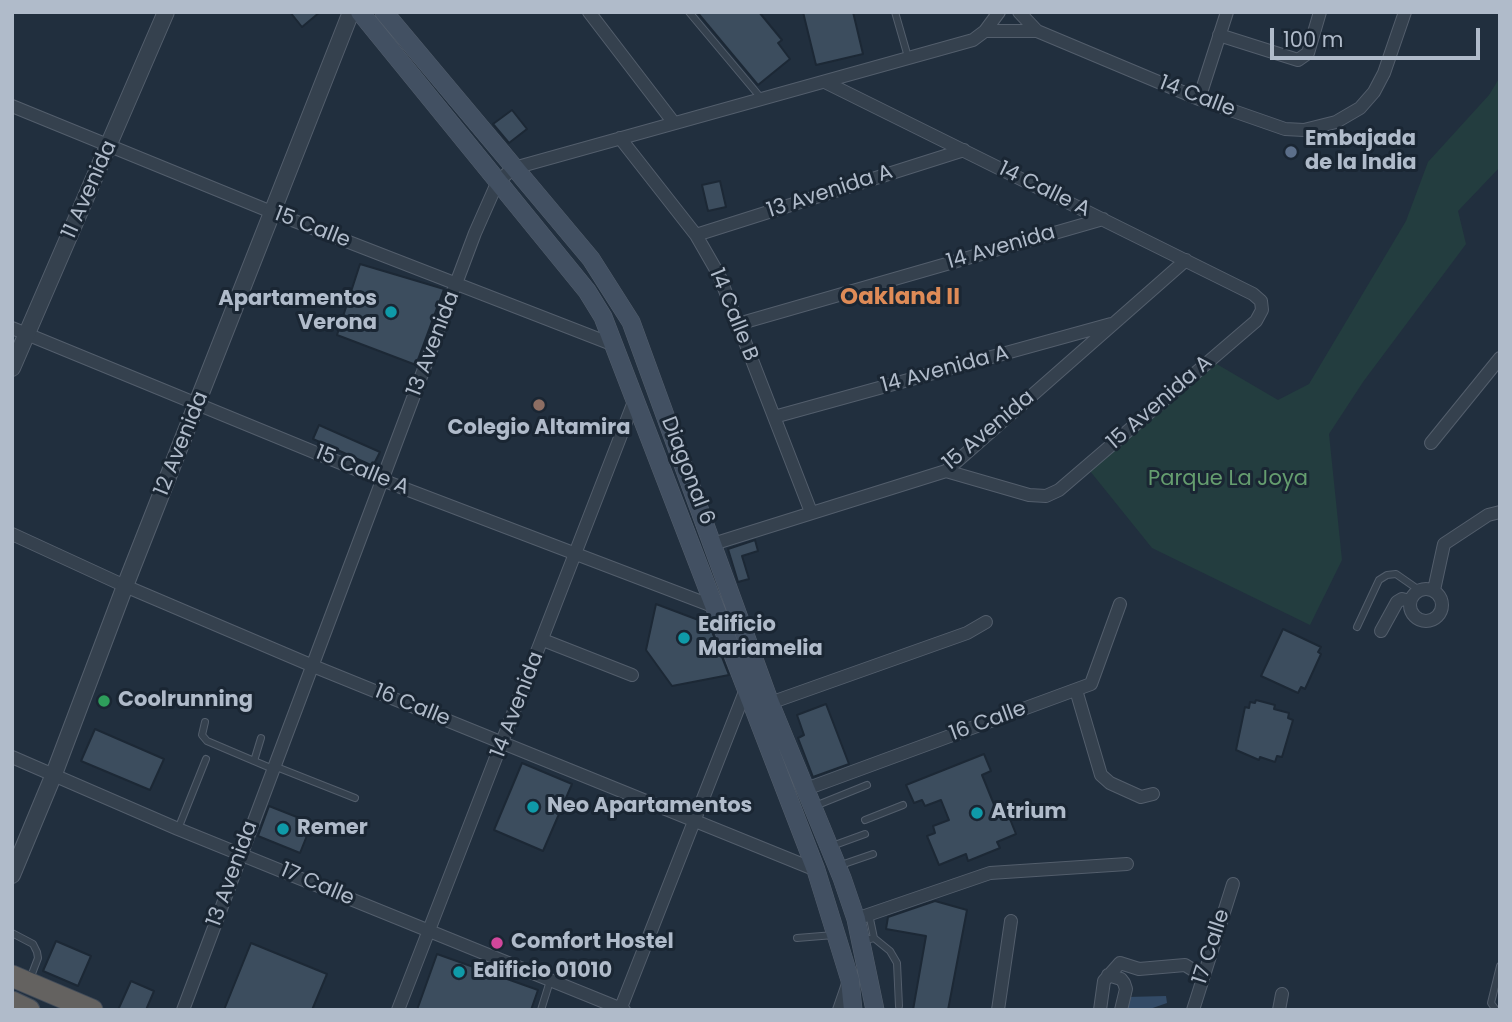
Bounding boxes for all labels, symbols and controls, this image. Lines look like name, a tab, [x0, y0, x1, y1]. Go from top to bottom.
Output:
scale bar	[1274, 14, 1484, 58]
text: 100 m	[1283, 25, 1343, 54]
street label: 14 Calle	[1155, 71, 1239, 123]
place label: Embajada de la India	[1305, 127, 1417, 177]
street label: 11 Avenida	[57, 137, 123, 243]
marker: Embajada de la India	[1283, 144, 1299, 160]
street label: 14 Calle A	[994, 157, 1094, 223]
street label: 13 Avenida A	[764, 160, 896, 224]
street label: 15 Calle	[270, 202, 354, 254]
street label: 14 Avenida	[944, 221, 1058, 275]
street label: 14 Calle B	[703, 265, 763, 365]
district label: Oakland II	[840, 284, 960, 312]
place label: Apartamentos Verona	[218, 287, 377, 337]
street label: 13 Avenida	[402, 288, 466, 400]
marker: Apartamentos Verona	[383, 304, 399, 320]
street label: 14 Avenida A	[878, 341, 1012, 399]
street label: 15 Avenida A	[1102, 350, 1218, 456]
street label: 15 Avenida	[938, 386, 1040, 476]
street label: 12 Avenida	[150, 388, 214, 500]
marker: Colegio Altamira	[531, 397, 547, 413]
street label: Diagonal 6	[655, 413, 719, 529]
place label: Colegio Altamira	[448, 416, 630, 442]
street label: 15 Calle A	[311, 441, 413, 501]
park label: Parque La Joya	[1148, 467, 1308, 493]
place label: Edificio Mariamelia	[698, 613, 823, 663]
marker: Edificio Mariamelia	[676, 630, 692, 646]
street label: 14 Avenida	[486, 648, 550, 762]
street label: 16 Calle	[370, 679, 454, 733]
place label: Coolrunning	[118, 688, 253, 714]
marker: Coolrunning	[96, 693, 112, 709]
street label: 16 Calle	[946, 697, 1030, 747]
place label: Neo Apartamentos	[547, 794, 752, 820]
marker: Neo Apartamentos	[525, 799, 541, 815]
place label: Atrium	[991, 800, 1067, 826]
marker: Atrium	[969, 805, 985, 821]
place label: Remer	[297, 816, 368, 842]
street label: 13 Avenida	[202, 818, 264, 930]
marker: Remer	[275, 821, 291, 837]
street label: 17 Calle	[276, 858, 358, 912]
street label: 17 Calle	[1188, 906, 1236, 988]
place label: Comfort Hostel	[511, 930, 674, 956]
marker: Comfort Hostel	[489, 935, 505, 951]
place label: Edificio 01010	[473, 959, 612, 985]
marker: Edificio 01010	[451, 964, 467, 980]

